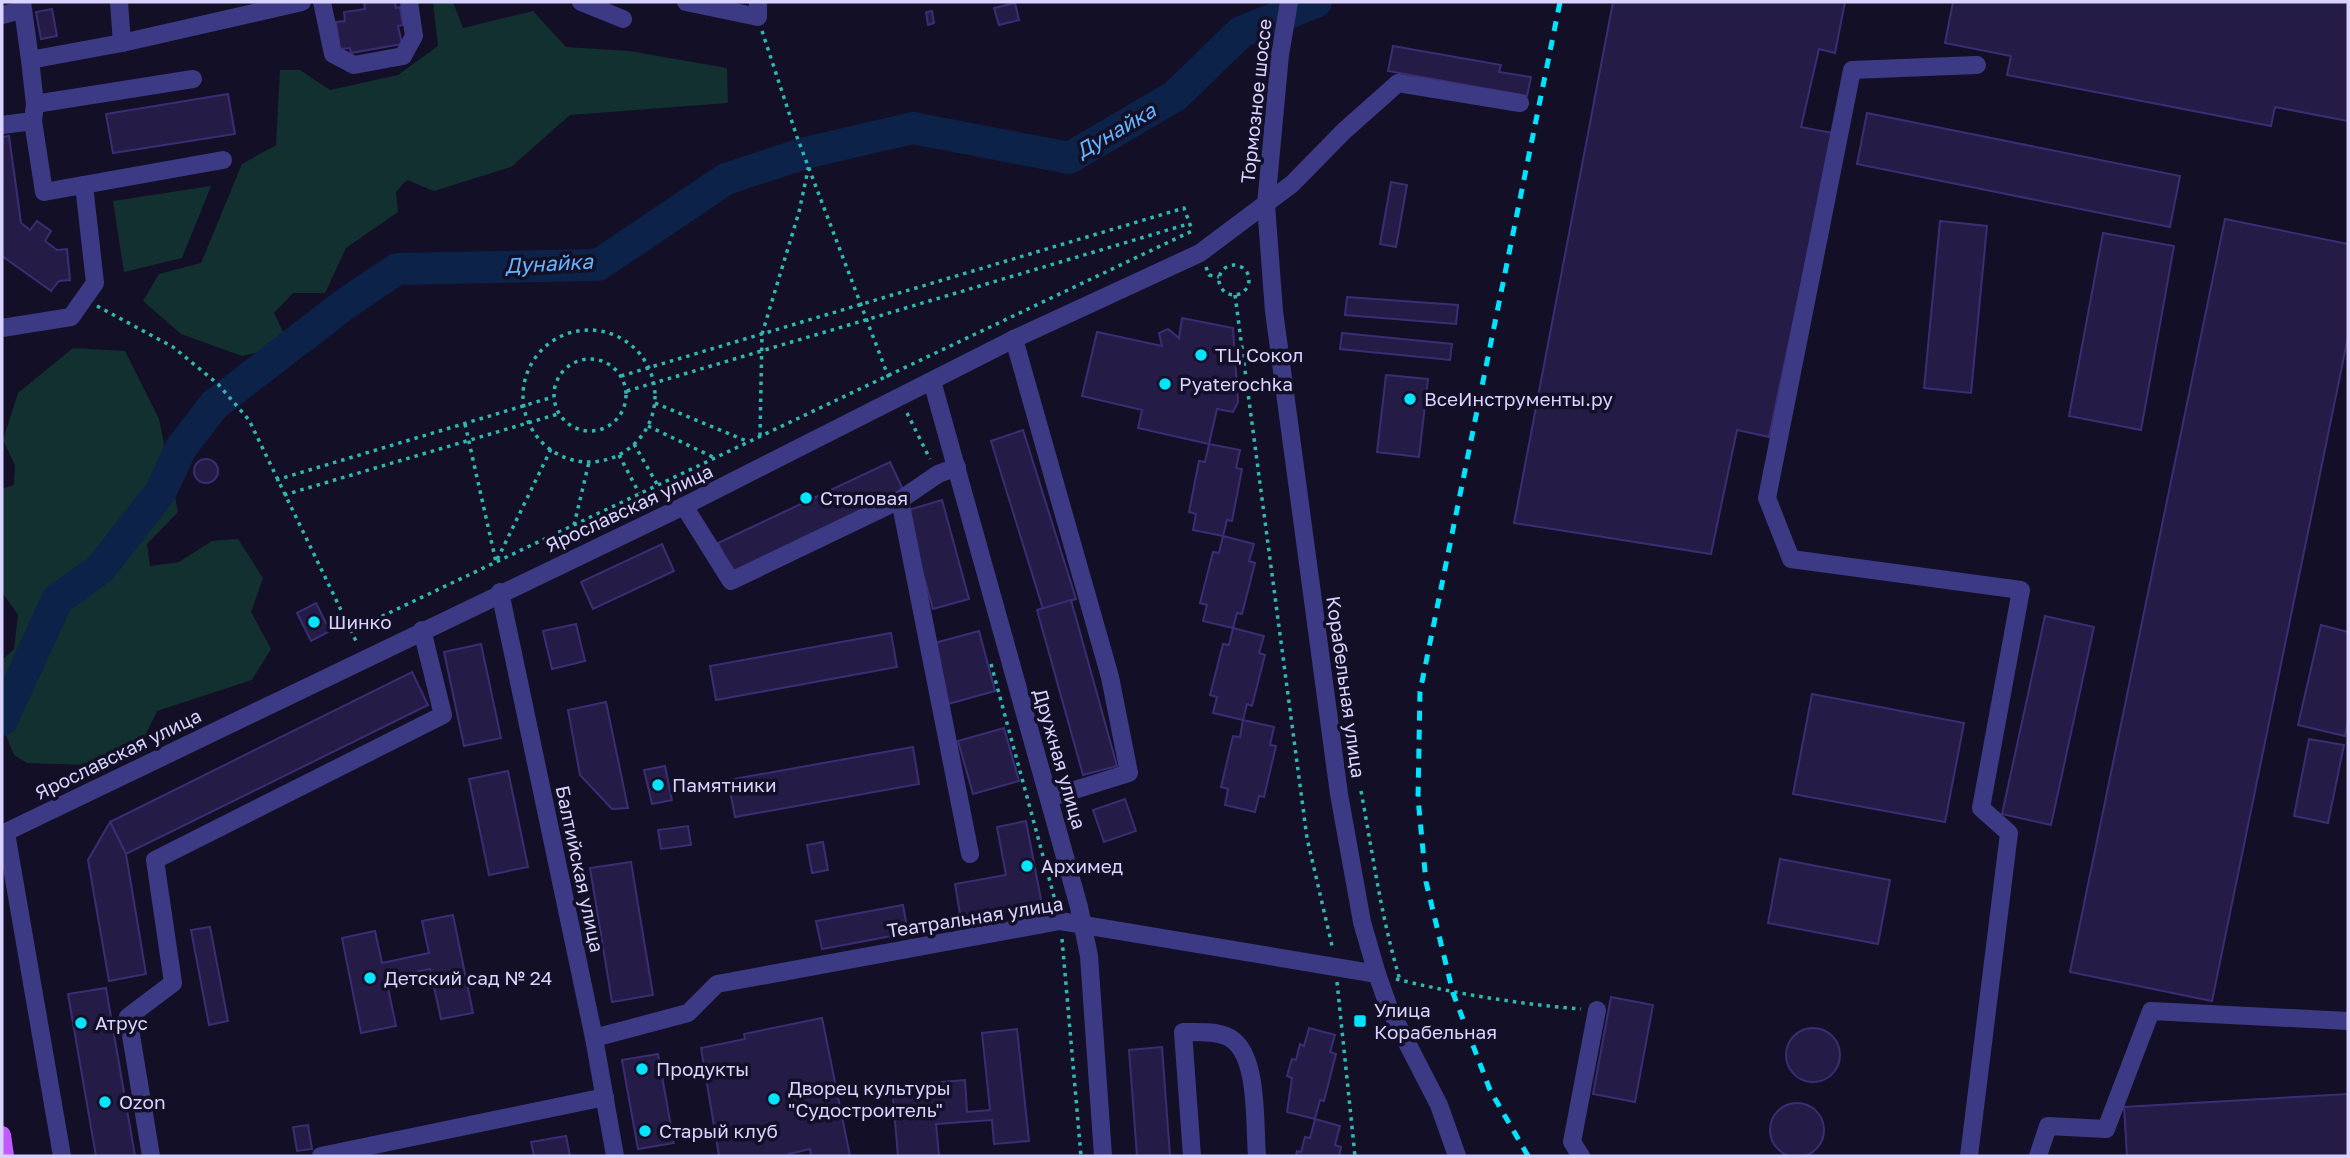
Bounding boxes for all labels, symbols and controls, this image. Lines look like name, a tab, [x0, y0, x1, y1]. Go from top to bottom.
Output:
street label: Тормозное шоссе	[1235, 17, 1276, 184]
water label: Дунайка	[1070, 96, 1161, 164]
water label: Дунайка	[503, 248, 595, 278]
place label: ТЦ Сокол	[1215, 343, 1303, 366]
marker: ТЦ Сокол	[1193, 347, 1209, 363]
place label: Pyaterochka	[1179, 372, 1293, 395]
marker: Pyaterochka	[1157, 376, 1173, 392]
place label: ВсеИнструменты.ру	[1424, 387, 1613, 410]
marker: ВсеИнструменты.ру	[1402, 391, 1418, 407]
street label: Ярославская улица	[541, 459, 716, 556]
place label: Столовая	[820, 486, 908, 509]
marker: Столовая	[798, 490, 814, 506]
street label: Корабельная улица	[1322, 594, 1371, 779]
place label: Шинко	[328, 610, 392, 633]
marker: Шинко	[306, 614, 322, 630]
street label: Дружная улица	[1029, 686, 1091, 832]
street label: Ярославская улица	[31, 703, 205, 804]
place label: Памятники	[672, 773, 777, 796]
marker: Памятники	[650, 777, 666, 793]
street label: Балтийская улица	[552, 783, 609, 954]
place label: Архимед	[1041, 854, 1124, 877]
marker: Архимед	[1019, 858, 1035, 874]
street label: Театральная улица	[885, 891, 1065, 942]
place label: Детский сад № 24	[384, 966, 552, 989]
marker: Детский сад № 24	[362, 970, 378, 986]
place label: Улица Корабельная	[1374, 998, 1497, 1043]
place label: Атрус	[95, 1011, 148, 1034]
marker: Улица Корабельная	[1352, 1013, 1368, 1029]
marker: Атрус	[73, 1015, 89, 1031]
place label: Продукты	[656, 1057, 749, 1080]
marker: Продукты	[634, 1061, 650, 1077]
place label: Дворец культуры "Судостроитель"	[788, 1076, 951, 1121]
place label: Ozon	[119, 1090, 166, 1113]
marker: Дворец культуры "Судостроитель"	[766, 1091, 782, 1107]
marker: Ozon	[97, 1094, 113, 1110]
place label: Старый клуб	[659, 1119, 778, 1142]
marker: Старый клуб	[637, 1123, 653, 1139]

